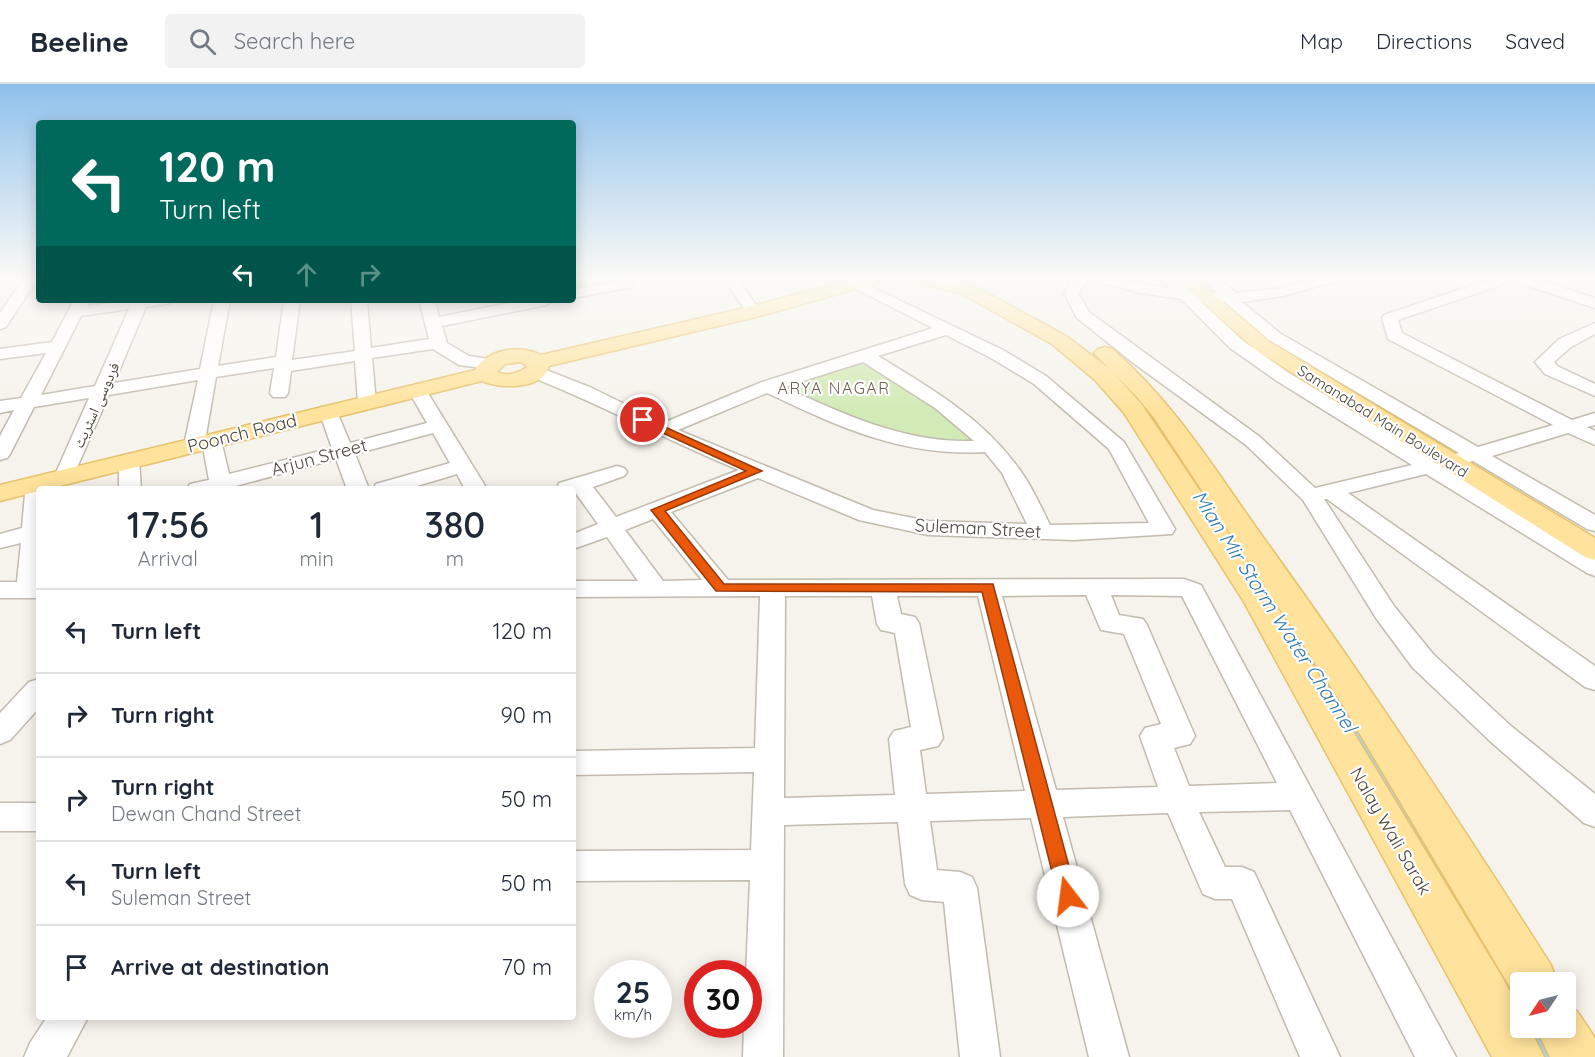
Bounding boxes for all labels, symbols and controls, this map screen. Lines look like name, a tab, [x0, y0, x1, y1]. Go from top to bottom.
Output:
search box	[165, 14, 585, 68]
text: Beeline	[30, 24, 129, 59]
icon: search	[186, 25, 219, 58]
text: Search here	[234, 27, 355, 55]
text: Map	[1300, 28, 1343, 54]
text: Directions	[1376, 28, 1472, 54]
text: Saved	[1505, 28, 1565, 54]
text: 120 m	[159, 140, 276, 193]
icon: left	[60, 144, 138, 222]
text: Turn left	[159, 192, 261, 226]
icon: left	[227, 258, 260, 291]
icon: ahead	[290, 258, 323, 291]
icon: right	[353, 258, 386, 291]
street label: فردوسی اسٹریٹ	[69, 359, 124, 451]
street label: Samanabad Main Boulevard	[1294, 361, 1472, 481]
district label: ARYA NAGAR	[778, 378, 890, 398]
pin	[617, 394, 668, 445]
icon: arrive	[626, 403, 659, 436]
street label: Poonch Road	[185, 408, 299, 458]
street label: Arjun Street	[269, 433, 369, 481]
water label: Mian Mir Storm Water Channel	[1187, 485, 1364, 739]
text: 17:56	[127, 502, 209, 547]
text: 1	[310, 502, 324, 547]
text: 380	[425, 502, 485, 547]
street label: Suleman Street	[914, 513, 1042, 543]
text: Arrival	[138, 546, 198, 571]
text: min	[300, 546, 334, 571]
text: m	[446, 546, 464, 571]
icon: left	[60, 615, 93, 648]
text: Turn left	[111, 617, 201, 645]
text: 120 m	[493, 617, 552, 645]
icon: right	[60, 699, 93, 732]
text: Turn right	[111, 701, 215, 729]
text: 90 m	[501, 701, 552, 729]
street label: Nalay Wali Sarak	[1345, 763, 1437, 899]
text: Turn right	[111, 773, 215, 801]
icon: right	[60, 783, 93, 816]
text: 50 m	[501, 785, 552, 813]
text: Dewan Chand Street	[111, 801, 301, 826]
text: Turn left	[111, 857, 201, 885]
position arrow	[1036, 864, 1100, 928]
icon: left	[60, 867, 93, 900]
text: 50 m	[501, 869, 552, 897]
text: Suleman Street	[111, 885, 251, 910]
icon: arrive	[60, 951, 93, 984]
text: Arrive at destination	[111, 953, 329, 981]
text: 70 m	[502, 953, 552, 981]
speed limit sign: 30	[684, 960, 762, 1038]
north arrow	[1510, 972, 1576, 1038]
map controls	[1510, 972, 1576, 1038]
text: 25	[616, 973, 650, 1011]
text: km/h	[614, 1005, 652, 1024]

